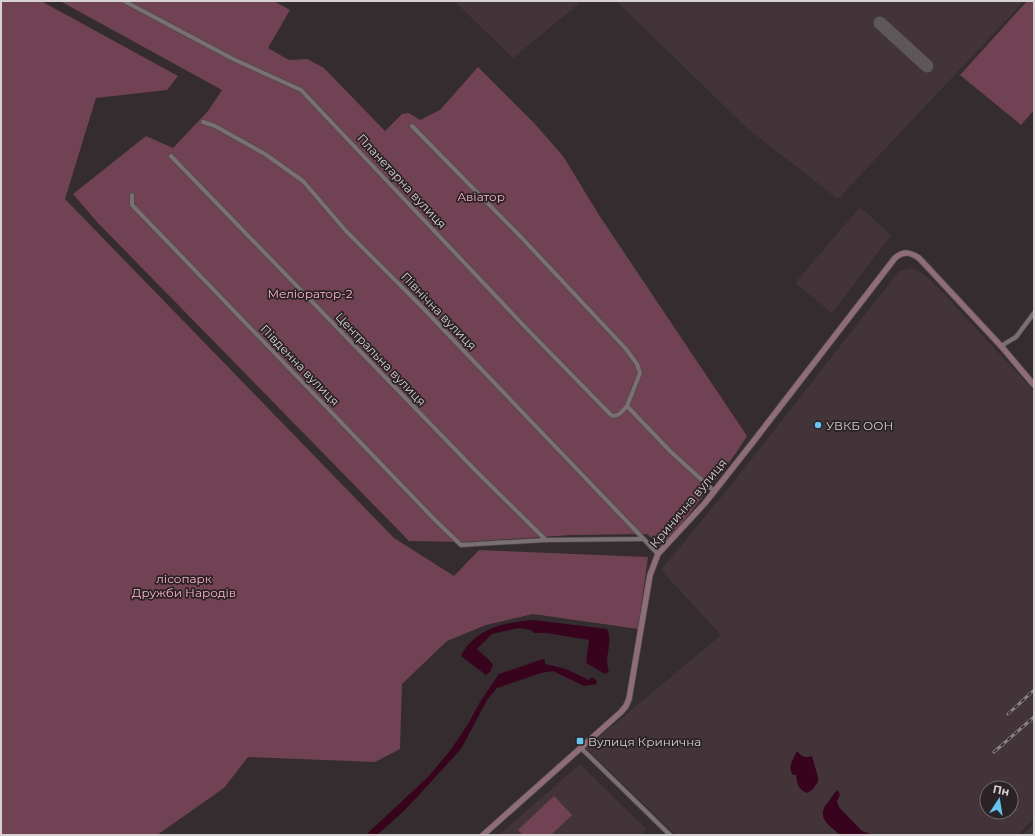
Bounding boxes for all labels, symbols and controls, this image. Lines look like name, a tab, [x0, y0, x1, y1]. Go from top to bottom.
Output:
street label: Планетарна вулиця	[354, 131, 450, 231]
park label: Авіатор	[457, 189, 505, 204]
street label: Північна вулиця	[398, 269, 480, 353]
park label: Меліоратор-2	[267, 286, 353, 301]
street label: Центральна вулиця	[333, 309, 429, 409]
street label: Південна вулиця	[257, 321, 343, 409]
place label: УВКБ ООН	[826, 418, 893, 433]
marker: УВКБ ООН	[813, 420, 823, 430]
street label: Кринична вулиця	[646, 455, 730, 551]
park label: лісопарк Дружби Народів	[132, 571, 236, 600]
place label: Вулиця Кринична	[588, 734, 701, 749]
marker: Вулиця Кринична	[575, 736, 585, 746]
north arrow	[979, 780, 1019, 820]
text: Пн	[992, 782, 1011, 799]

